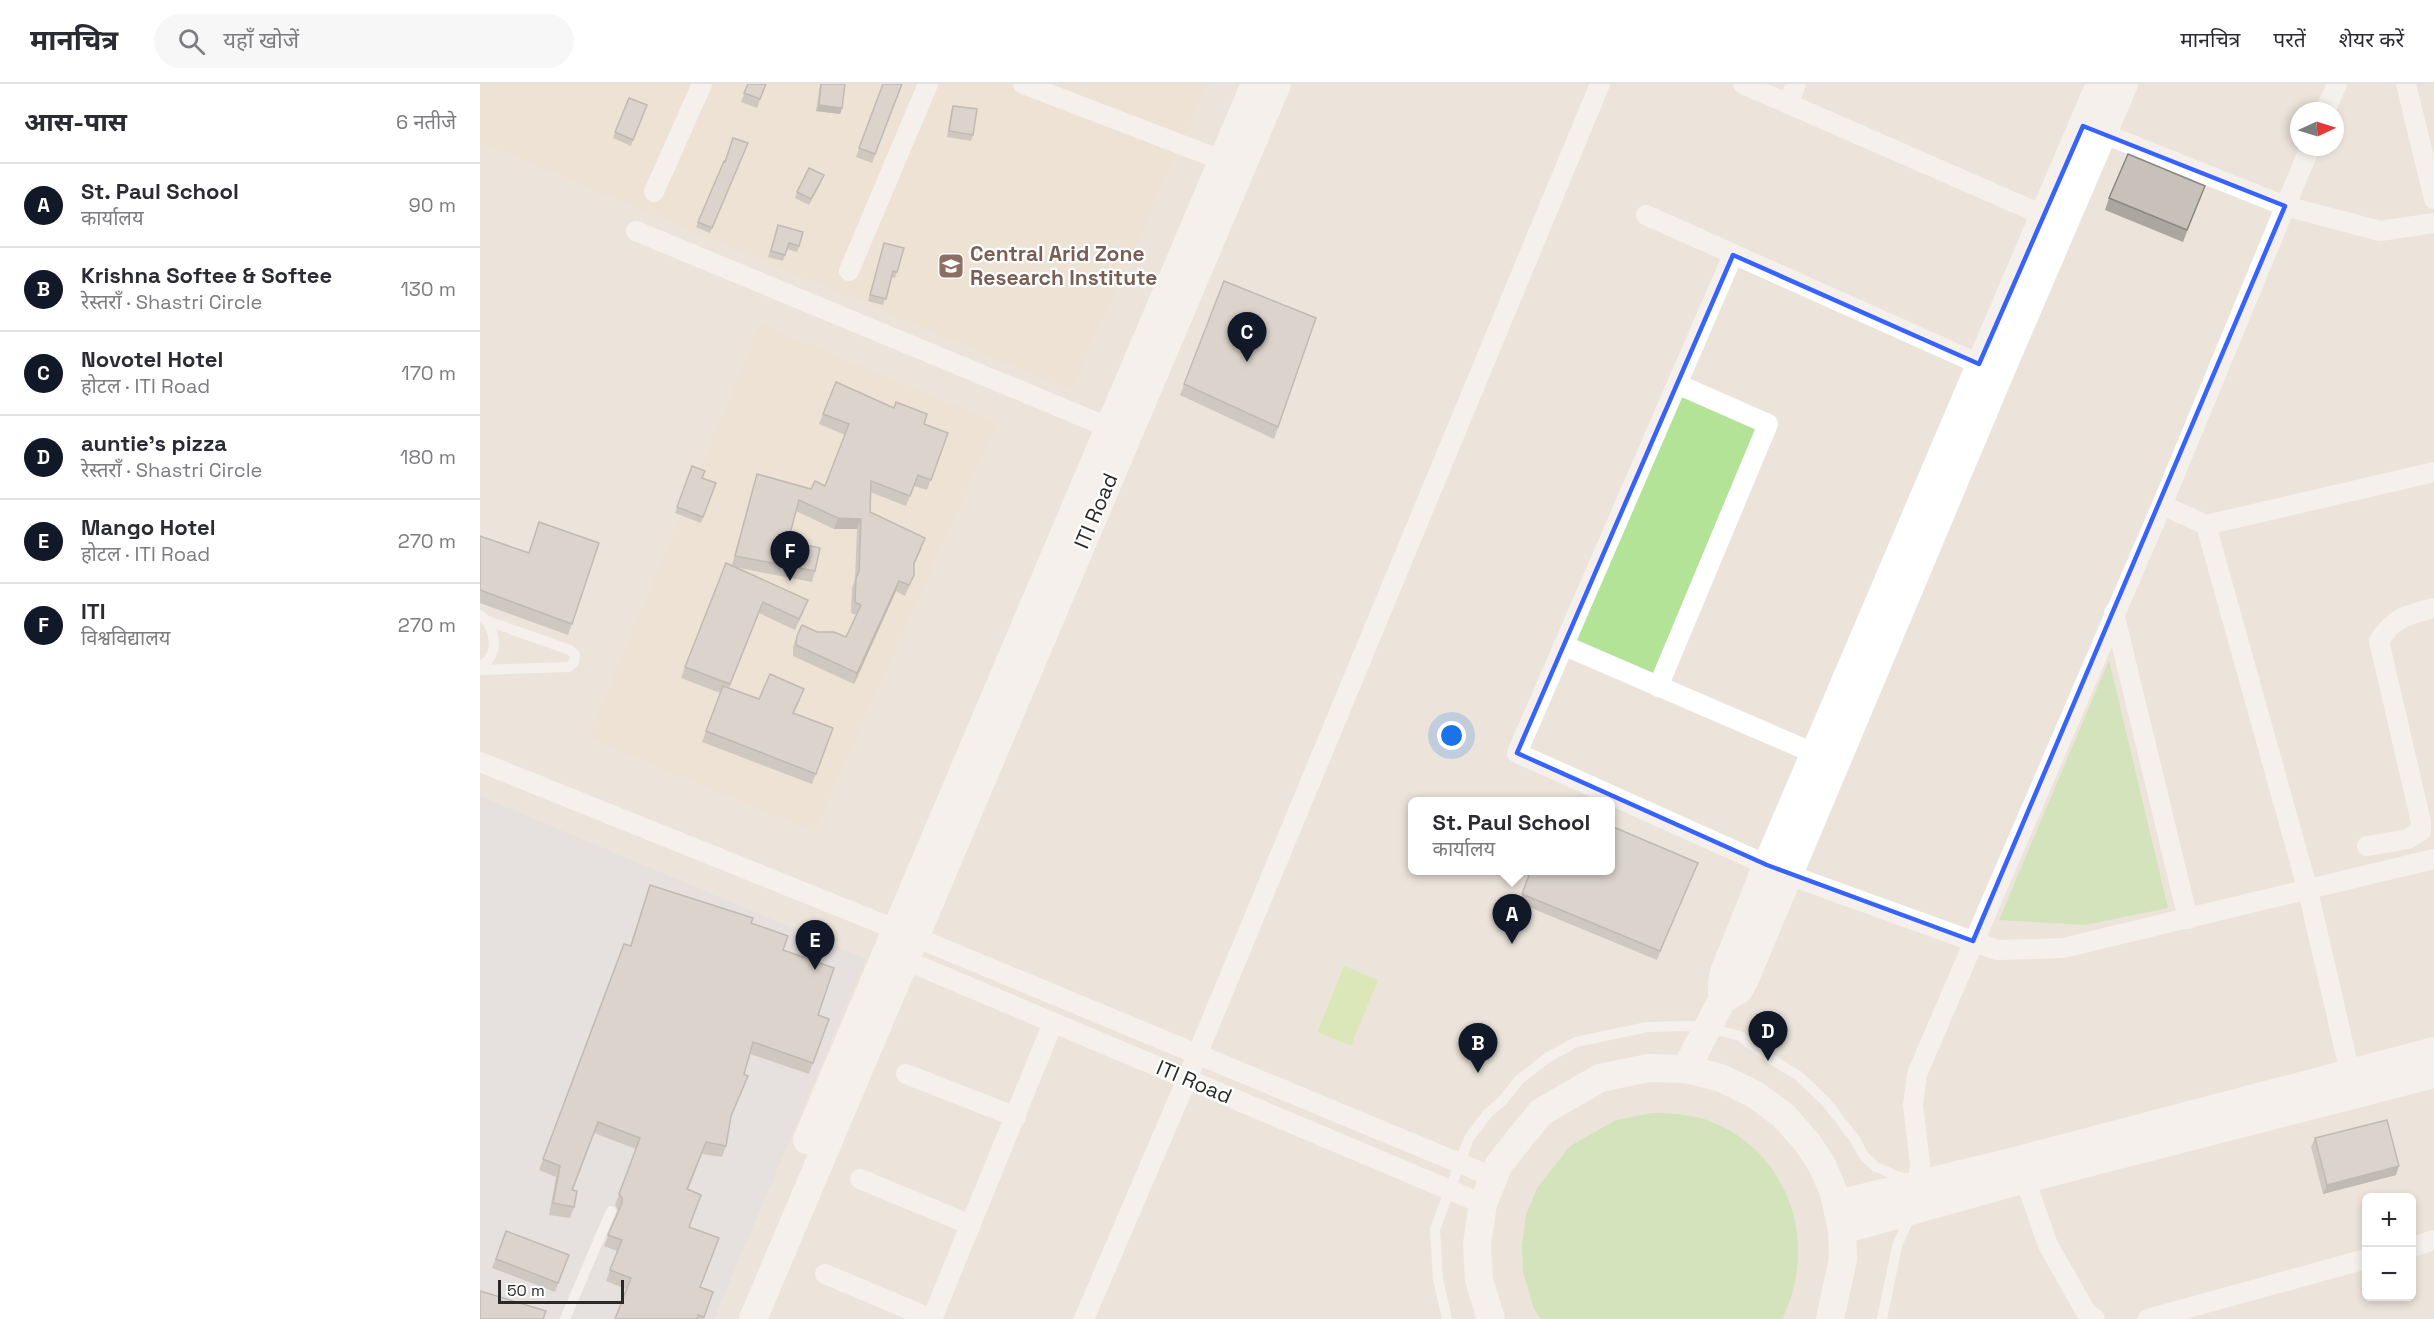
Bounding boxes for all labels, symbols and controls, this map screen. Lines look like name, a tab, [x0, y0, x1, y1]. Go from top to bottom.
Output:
search box	[154, 14, 574, 68]
text: मानचित्र	[30, 22, 118, 58]
icon: search	[175, 25, 208, 58]
text: यहाँ खोजें	[223, 26, 299, 54]
text: मानचित्र	[2180, 26, 2240, 53]
text: परतें	[2273, 26, 2306, 53]
text: शेयर करें	[2339, 26, 2404, 53]
north arrow	[2290, 102, 2344, 156]
text: आस-पास	[24, 105, 127, 139]
text: 6 नतीजे	[396, 109, 456, 135]
text: St. Paul School	[81, 177, 239, 205]
text: A	[37, 192, 50, 218]
text: 90 m	[409, 192, 456, 218]
text: कार्यालय	[81, 205, 143, 231]
place label: Central Arid Zone Research Institute	[970, 240, 1157, 291]
school or university icon: Central Arid Zone Research Institute	[936, 251, 966, 281]
text: Krishna Softee & Softee	[81, 261, 332, 289]
text: B	[37, 276, 50, 302]
text: 130 m	[400, 276, 456, 302]
text: रेस्तराँ · Shastri Circle	[81, 289, 262, 315]
pin: C	[1228, 312, 1266, 362]
text: Novotel Hotel	[81, 345, 223, 373]
text: C	[37, 360, 50, 386]
text: 170 m	[401, 360, 456, 386]
text: होटल · ITI Road	[81, 373, 210, 399]
text: auntie's pizza	[81, 429, 227, 457]
text: D	[37, 444, 50, 470]
text: 180 m	[400, 444, 456, 470]
text: रेस्तराँ · Shastri Circle	[81, 457, 262, 483]
street label: ITI Road	[1068, 469, 1124, 553]
text: Mango Hotel	[81, 513, 216, 541]
text: E	[38, 528, 49, 554]
text: 270 m	[398, 528, 456, 554]
pin: F	[770, 532, 810, 581]
text: होटल · ITI Road	[81, 541, 210, 567]
text: ITI	[81, 597, 106, 625]
text: F	[38, 612, 49, 638]
text: 270 m	[398, 612, 456, 638]
text: विश्वविद्यालय	[81, 625, 170, 651]
your location	[1437, 721, 1466, 750]
popup	[1408, 797, 1615, 875]
text: St. Paul School	[1433, 808, 1590, 836]
text: कार्यालय	[1433, 836, 1495, 862]
pin: A	[1492, 894, 1532, 944]
pin: E	[796, 920, 834, 970]
pin: D	[1748, 1012, 1788, 1061]
pin: B	[1458, 1024, 1498, 1073]
street label: ITI Road	[1152, 1054, 1236, 1110]
map controls	[2362, 1193, 2416, 1301]
button: +	[2362, 1193, 2416, 1247]
button: −	[2362, 1247, 2416, 1301]
scale bar	[498, 1277, 624, 1304]
text: 50 m	[507, 1280, 545, 1301]

